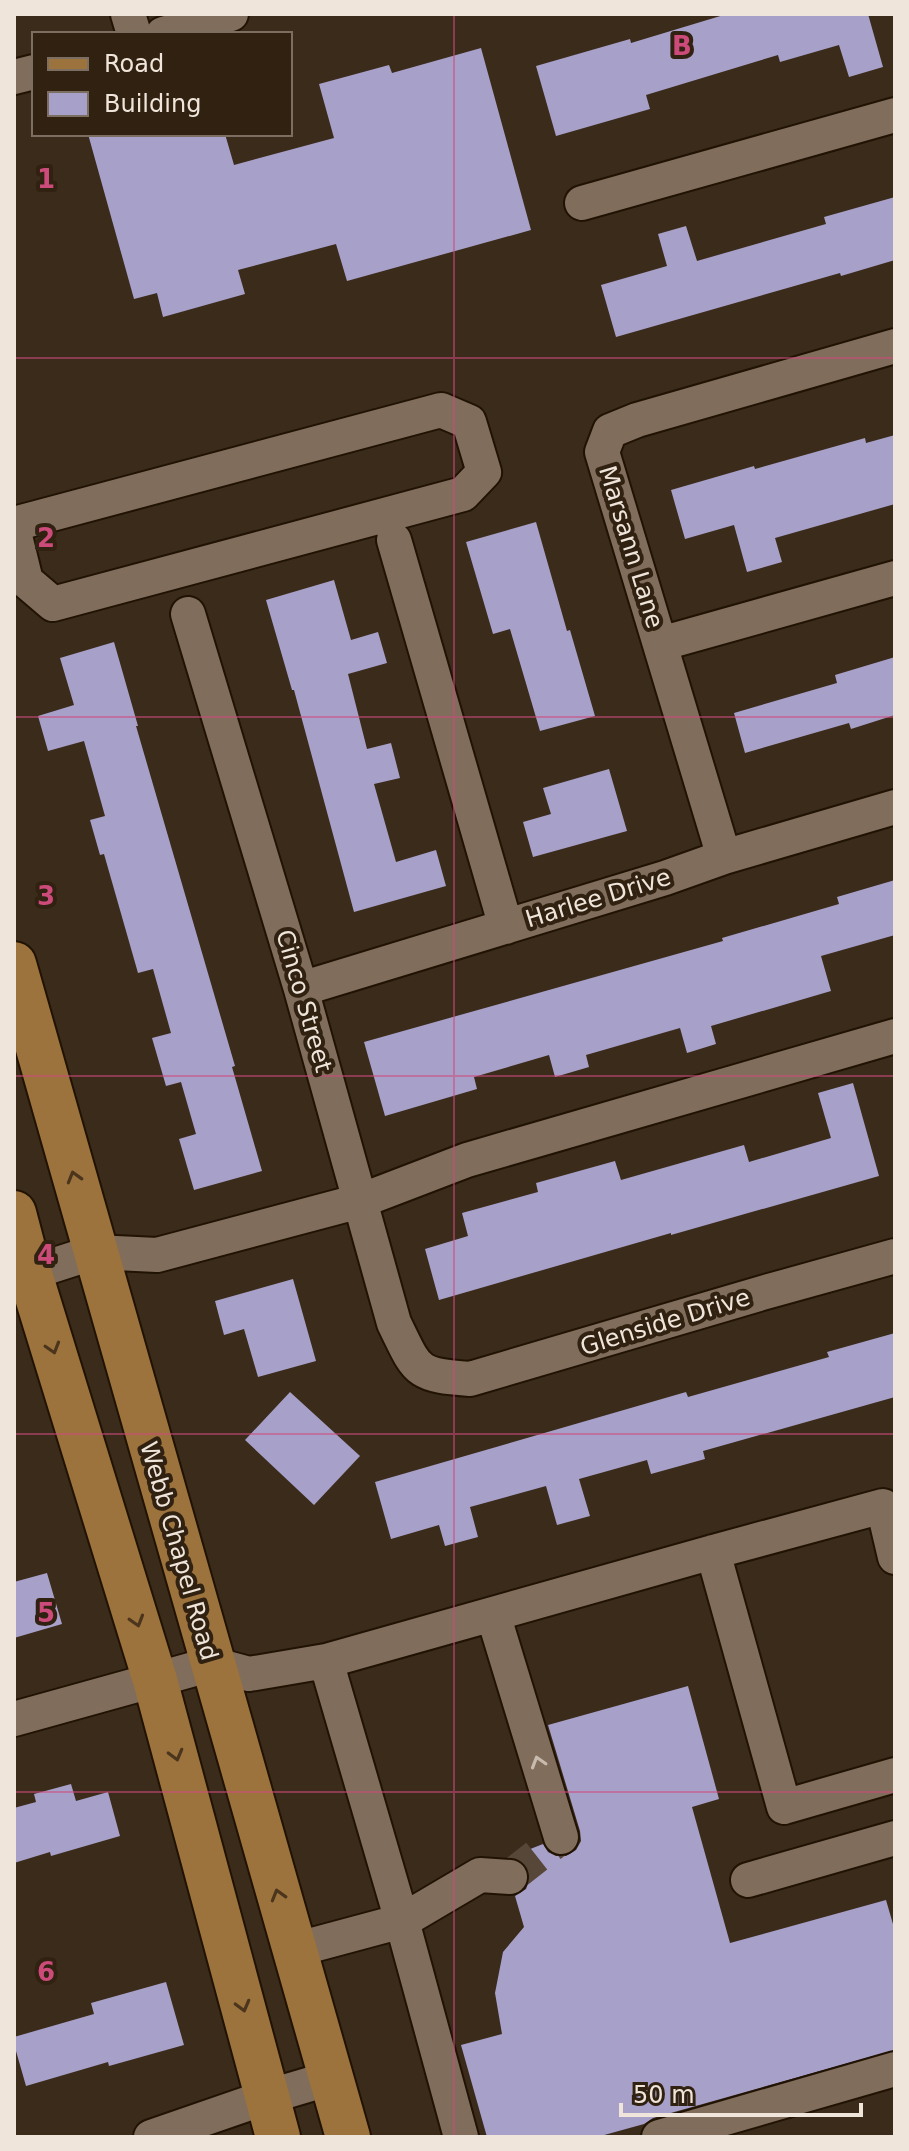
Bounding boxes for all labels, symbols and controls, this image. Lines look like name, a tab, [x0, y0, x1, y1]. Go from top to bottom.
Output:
text: B	[672, 31, 692, 61]
legend	[32, 32, 292, 136]
text: Road	[104, 50, 164, 78]
text: Building	[104, 90, 201, 118]
text: 1	[37, 164, 55, 194]
street label: Marsann Lane	[593, 462, 669, 632]
text: 2	[37, 523, 55, 553]
street label: Harlee Drive	[522, 863, 674, 933]
text: 3	[37, 881, 55, 911]
street label: Cinco Street	[270, 926, 338, 1076]
one-way arrow	[66, 1171, 83, 1185]
text: 4	[37, 1240, 55, 1270]
street label: Glenside Drive	[577, 1283, 753, 1361]
one-way arrow	[44, 1341, 60, 1355]
street label: Webb Chapel Road	[134, 1438, 224, 1664]
text: 5	[37, 1598, 55, 1628]
one-way arrow	[128, 1614, 144, 1627]
one-way arrow	[166, 1748, 183, 1762]
one-way arrow	[532, 1756, 548, 1770]
one-way arrow	[271, 1889, 287, 1903]
text: 6	[37, 1957, 55, 1987]
one-way arrow	[234, 1999, 251, 2013]
scale bar	[621, 2067, 861, 2117]
text: 50 m	[633, 2081, 695, 2109]

